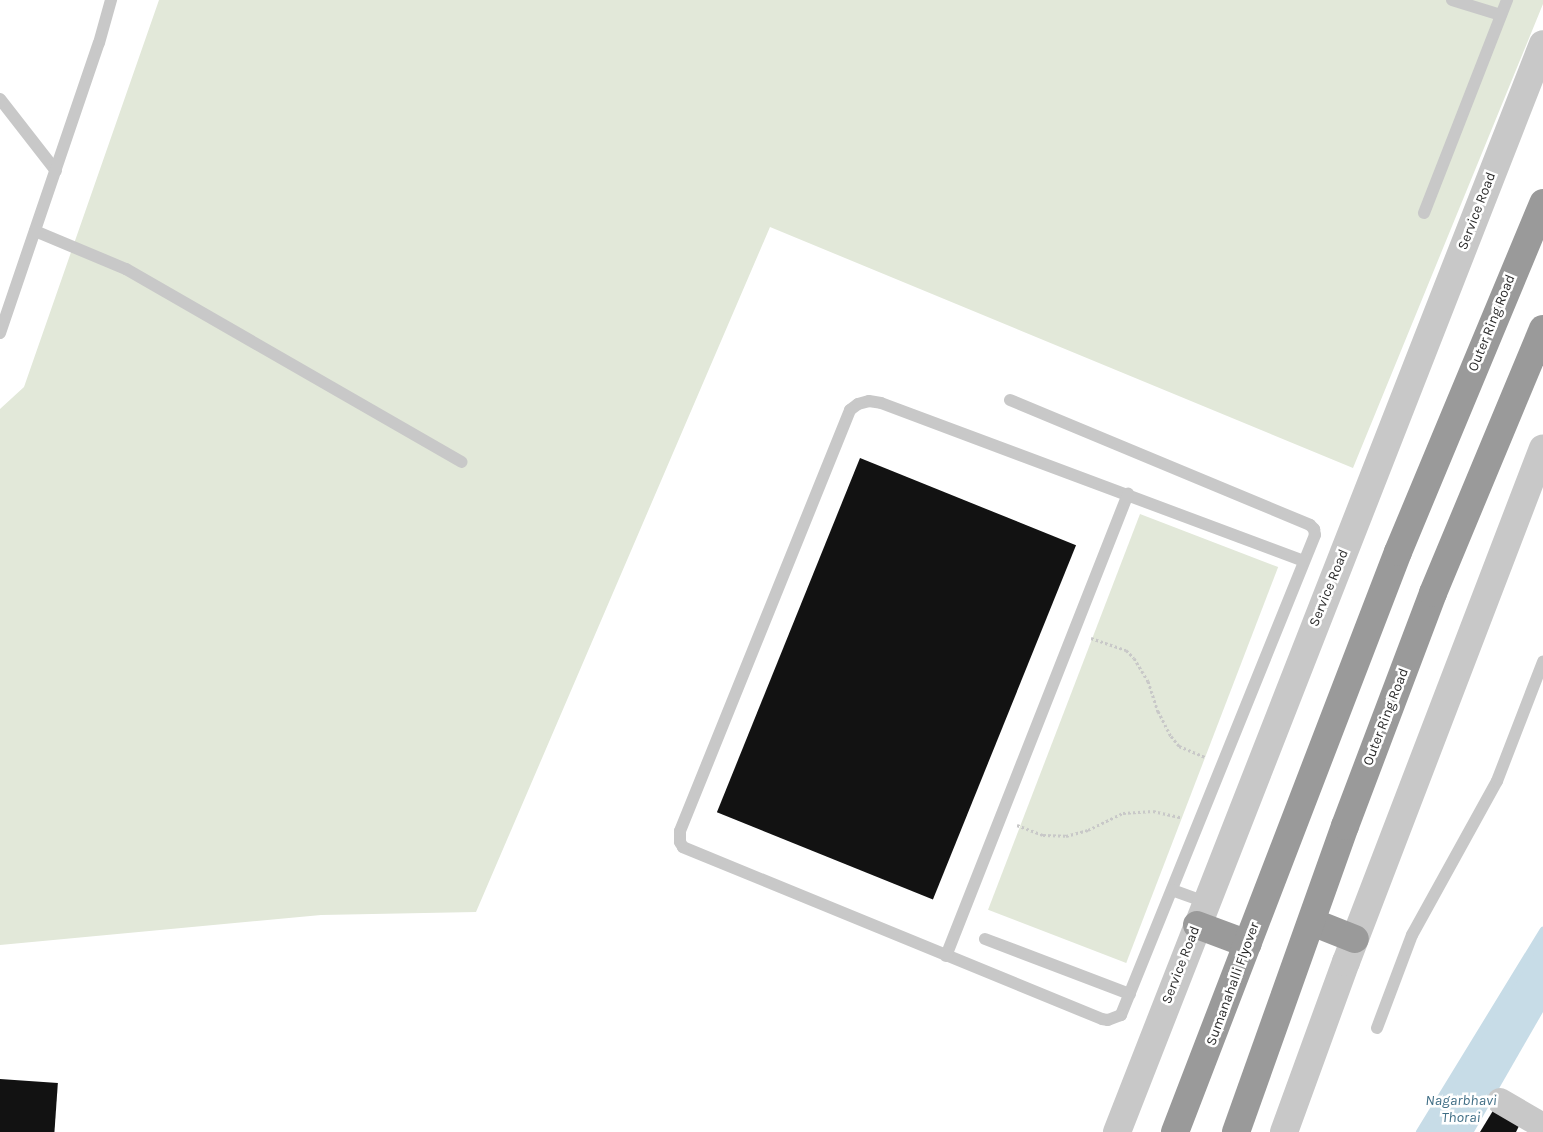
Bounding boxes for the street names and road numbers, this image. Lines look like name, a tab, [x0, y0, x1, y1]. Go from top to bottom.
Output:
street label: Service Road	[1454, 170, 1500, 252]
street label: Outer Ring Road	[1465, 272, 1519, 374]
street label: Service Road	[1306, 547, 1352, 629]
street label: Outer Ring Road	[1360, 666, 1412, 768]
street label: Sumanahalli Flyover	[1203, 920, 1263, 1048]
street label: Service Road	[1158, 924, 1204, 1006]

